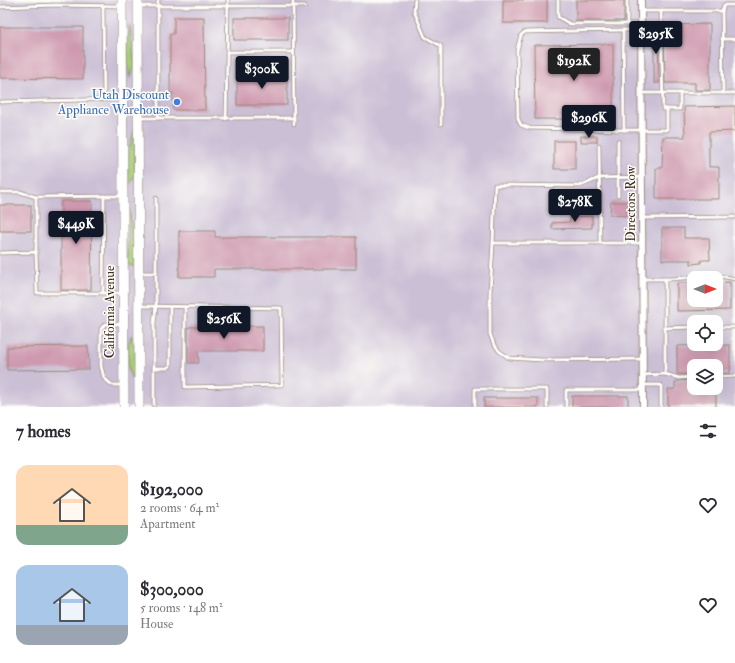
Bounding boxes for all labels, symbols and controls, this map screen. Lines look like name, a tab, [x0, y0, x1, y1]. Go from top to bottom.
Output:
pin: $295K	[628, 21, 684, 55]
text: $295K	[638, 26, 674, 42]
pin: $192K	[546, 48, 602, 82]
text: $192K	[557, 53, 591, 69]
pin: $300K	[234, 56, 290, 90]
text: $300K	[245, 61, 279, 77]
place label: Utah Discount Appliance Warehouse	[57, 87, 170, 119]
marker: Utah Discount Appliance Warehouse	[172, 97, 182, 107]
pin: $296K	[561, 105, 617, 139]
text: $296K	[571, 110, 607, 126]
street label: Directors Row	[623, 165, 639, 242]
pin: $278K	[547, 189, 603, 223]
text: $278K	[557, 194, 593, 210]
pin: $449K	[48, 211, 104, 245]
text: $449K	[57, 216, 95, 232]
street label: California Avenue	[102, 265, 118, 358]
north arrow	[687, 271, 723, 307]
map controls	[687, 271, 723, 395]
pin: $256K	[196, 306, 252, 340]
text: $256K	[206, 311, 242, 327]
button: locate	[687, 315, 723, 351]
button: layers	[687, 359, 723, 395]
icon: filters	[697, 420, 719, 442]
text: 7 homes	[16, 421, 71, 442]
text: $192,000	[140, 479, 203, 500]
icon: home	[48, 481, 96, 529]
icon: heart	[697, 494, 719, 516]
text: 2 rooms · 64 m²	[140, 500, 219, 516]
text: Apartment	[140, 516, 196, 532]
text: $300,000	[140, 579, 204, 600]
icon: home	[48, 581, 96, 629]
icon: heart	[697, 594, 719, 616]
text: 5 rooms · 148 m²	[140, 600, 223, 616]
text: House	[140, 616, 173, 632]

